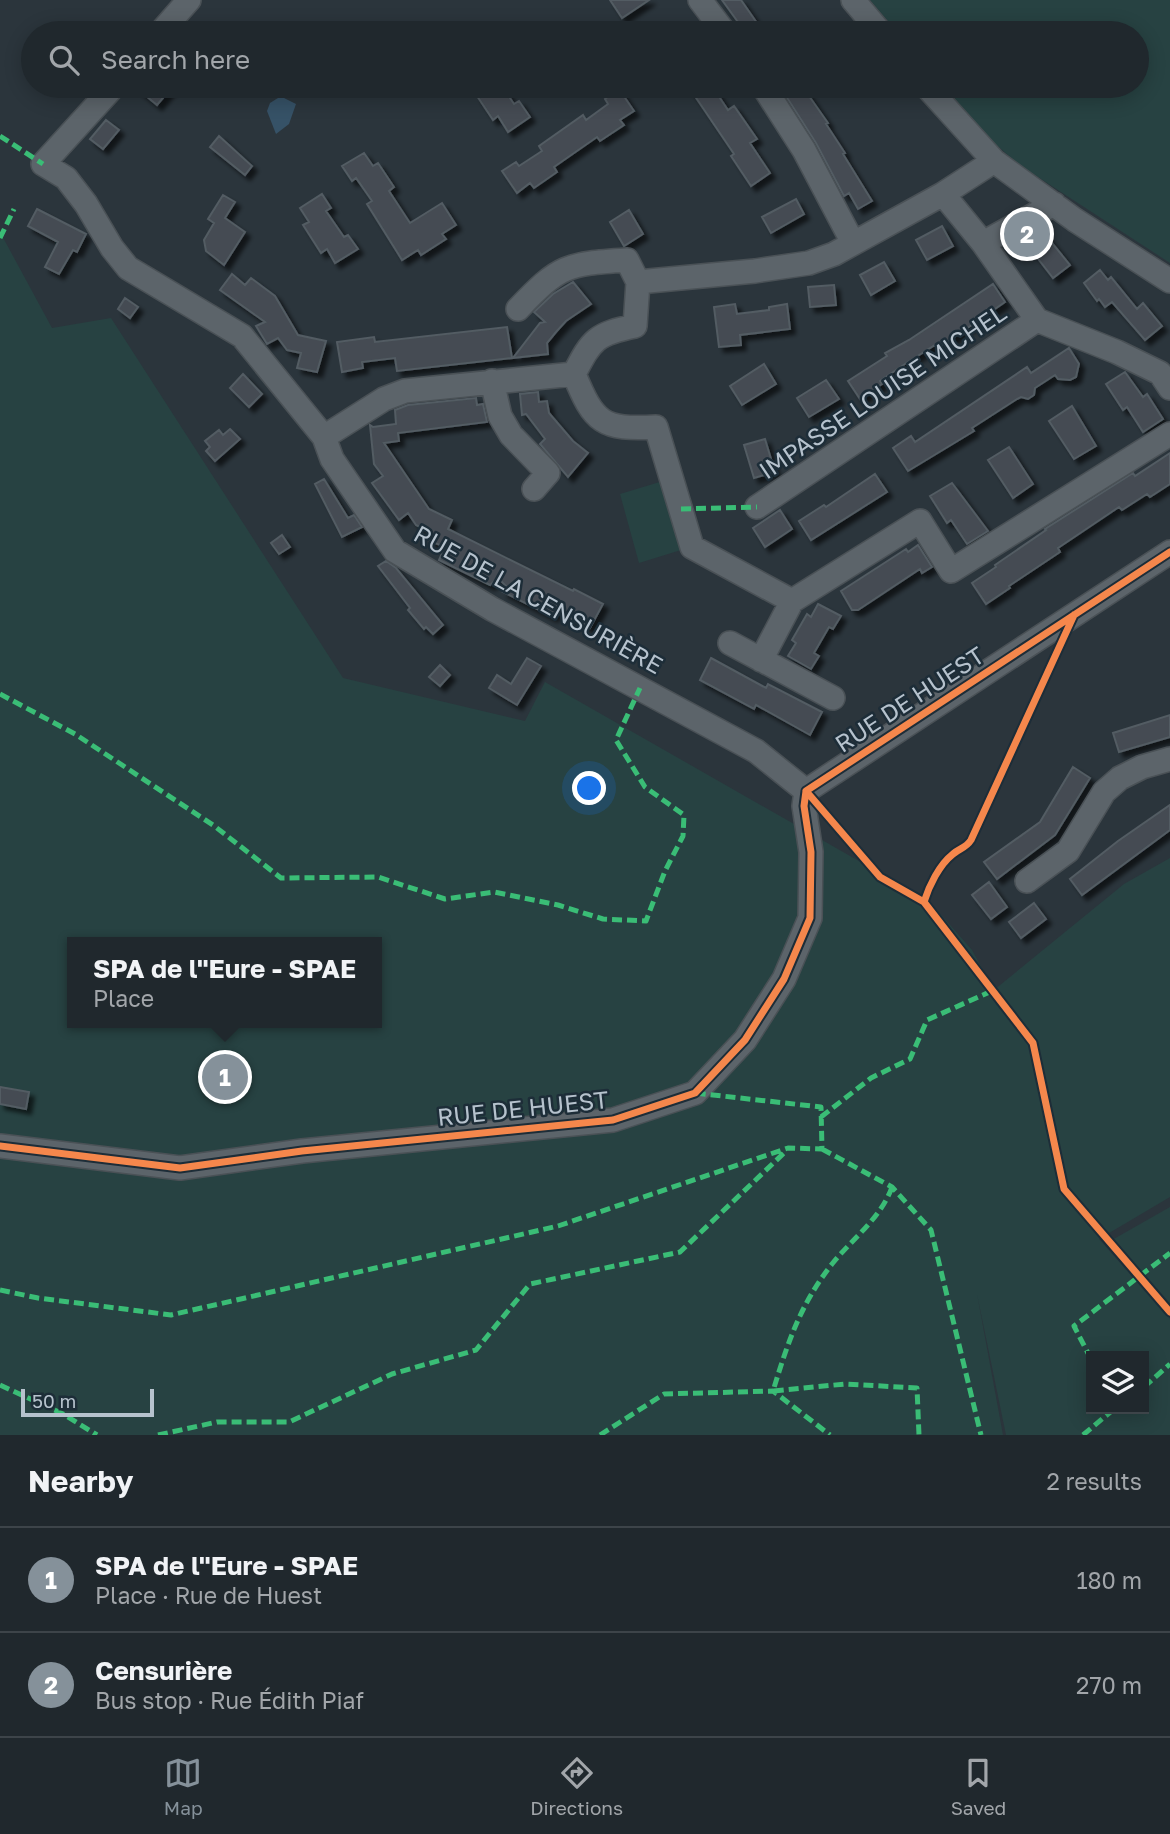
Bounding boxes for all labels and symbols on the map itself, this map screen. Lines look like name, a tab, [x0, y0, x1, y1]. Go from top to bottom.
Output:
pin: 2	[1004, 208, 1050, 260]
street label: IMPASSE LOUISE MICHEL	[753, 297, 1011, 484]
street label: RUE DE LA CENSURIÈRE	[409, 518, 668, 679]
street label: RUE DE HUEST	[829, 640, 989, 758]
your location	[572, 771, 606, 805]
pin: 1	[202, 1051, 248, 1103]
street label: RUE DE HUEST	[436, 1084, 610, 1131]
scale bar	[21, 1386, 154, 1418]

